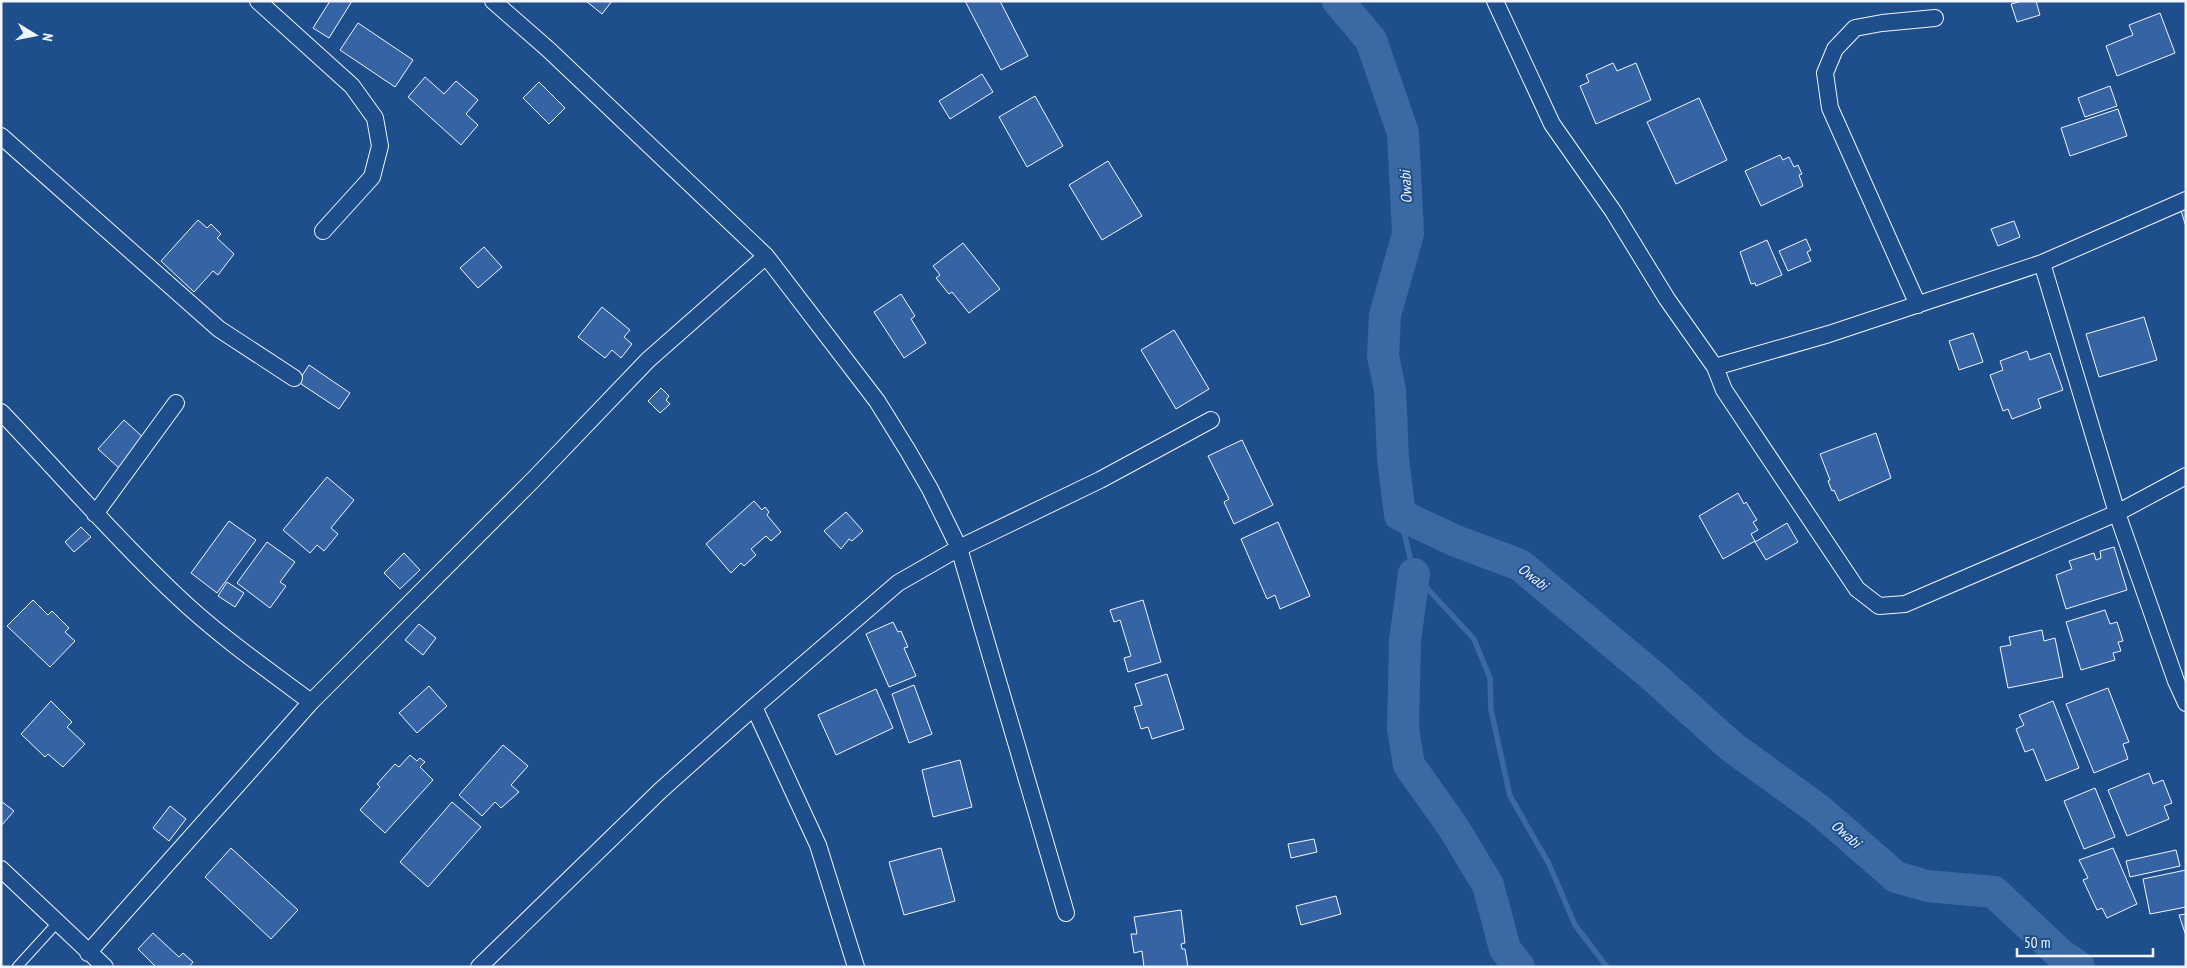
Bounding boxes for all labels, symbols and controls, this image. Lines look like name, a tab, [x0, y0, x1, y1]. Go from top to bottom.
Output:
north arrow	[10, 10, 60, 60]
text: N	[38, 32, 57, 43]
water label: Owabi	[1395, 168, 1416, 204]
water label: Owabi	[1515, 559, 1553, 595]
water label: Owabi	[1828, 816, 1866, 853]
scale bar	[2017, 926, 2153, 958]
text: 50 m	[2024, 933, 2050, 952]

